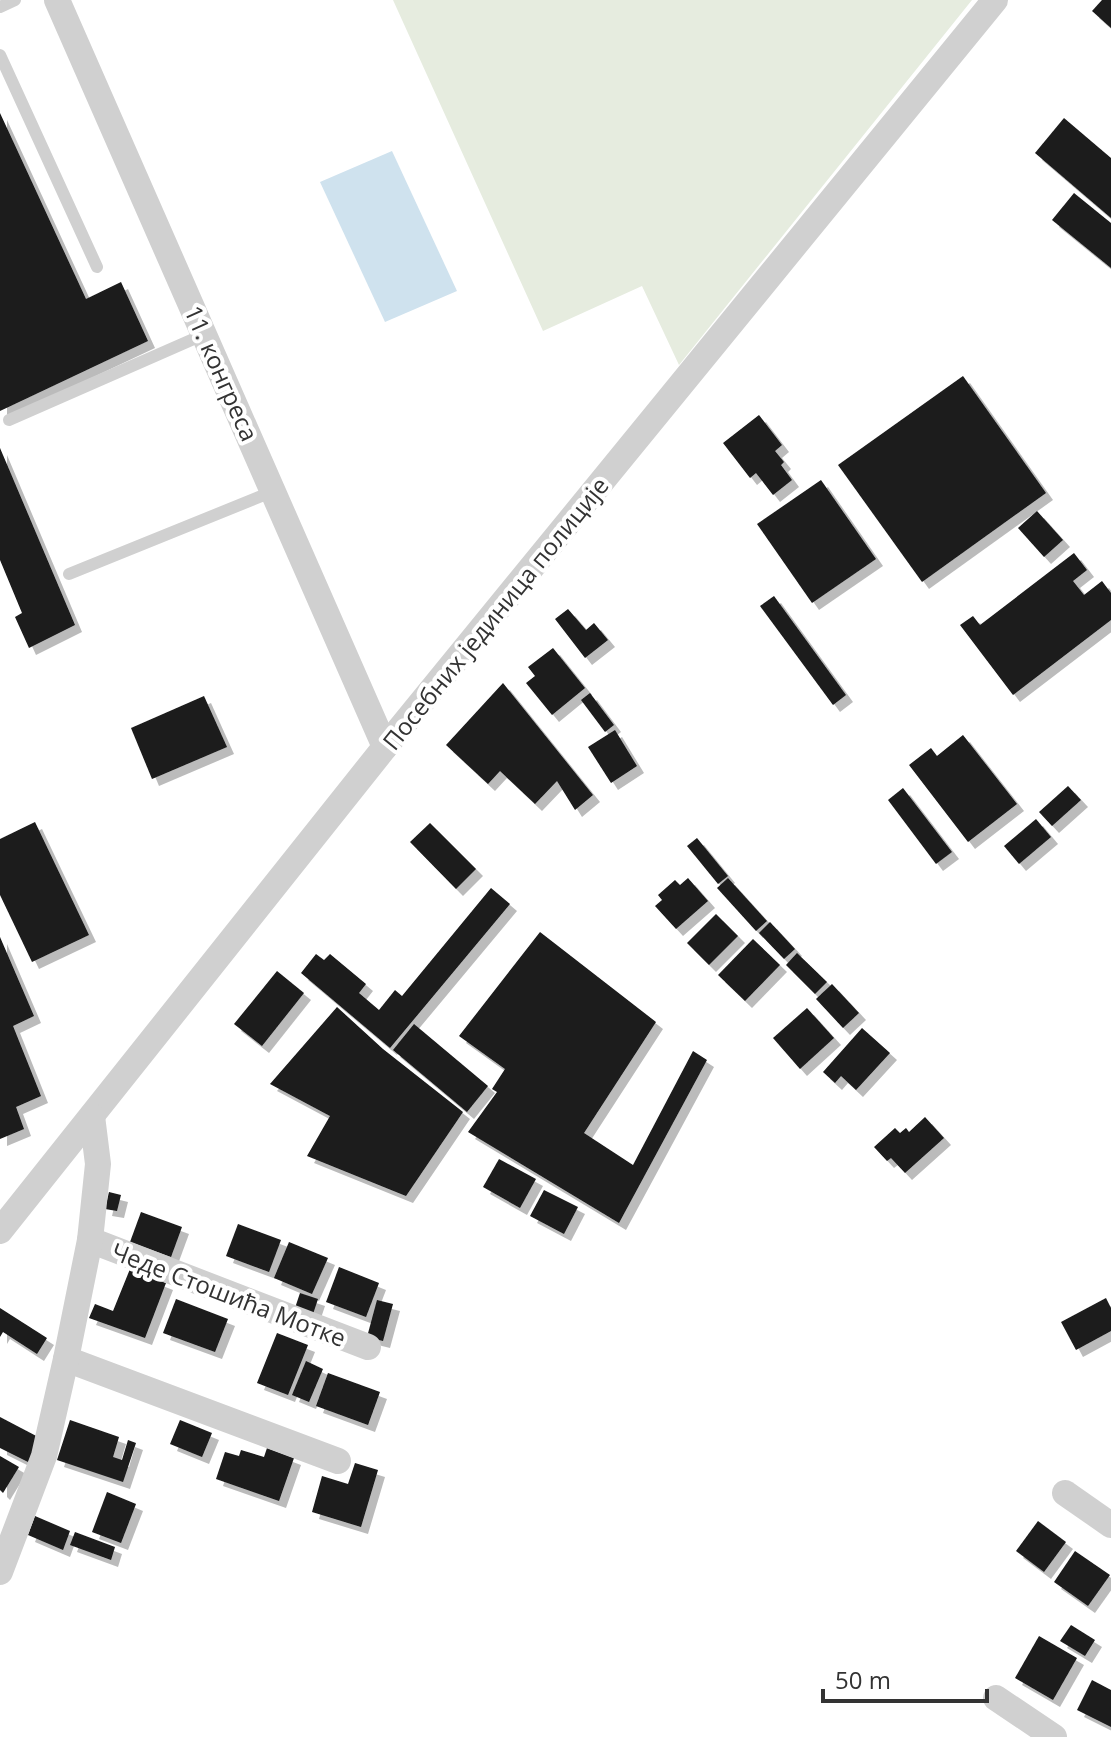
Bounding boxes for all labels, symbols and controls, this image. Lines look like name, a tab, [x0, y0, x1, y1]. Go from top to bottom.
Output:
street label: 11. конгреса	[177, 300, 267, 446]
street label: Посебних јединица полиције	[375, 470, 615, 756]
street label: Чеде Стошића Мотке	[107, 1234, 351, 1354]
scale bar	[823, 1653, 987, 1703]
text: 50 m	[835, 1663, 891, 1696]

